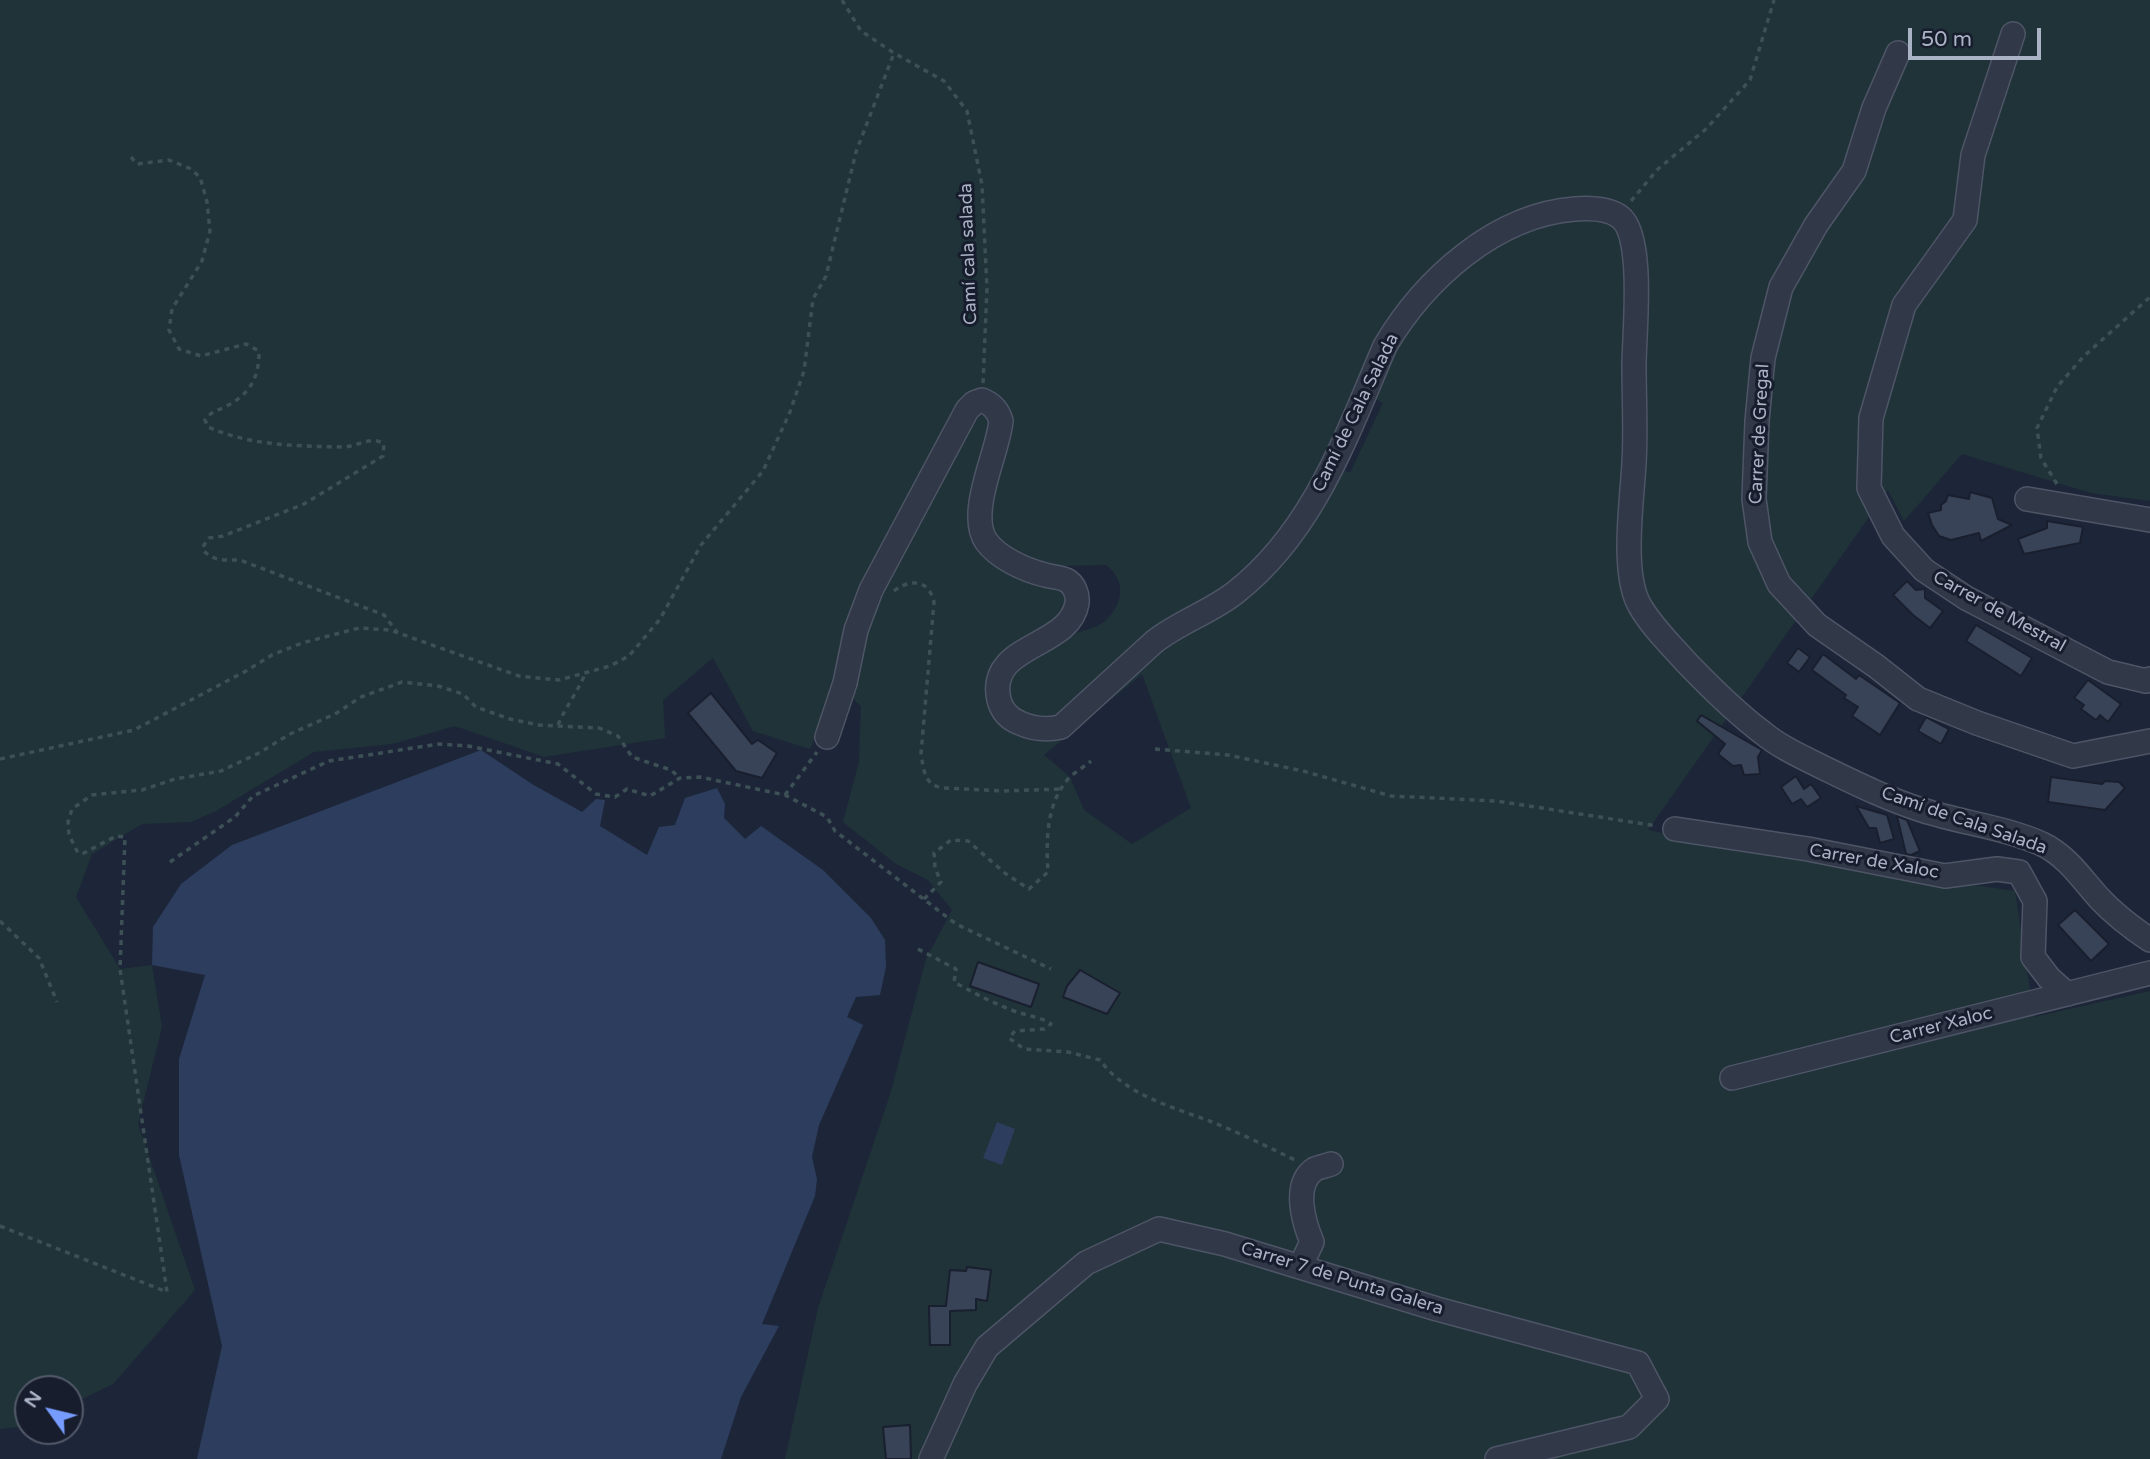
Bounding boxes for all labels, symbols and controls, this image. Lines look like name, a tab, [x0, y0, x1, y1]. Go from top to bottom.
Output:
scale bar	[1912, 14, 2045, 58]
text: 50 m	[1921, 27, 1972, 52]
street label: Camí cala salada	[956, 183, 982, 325]
street label: Camí de Cala Salada	[1308, 330, 1404, 496]
street label: Carrer de Gregal	[1746, 363, 1774, 505]
street label: Carrer de Mestral	[1929, 567, 2069, 657]
street label: Camí de Cala Salada	[1878, 783, 2050, 859]
street label: Carrer de Xaloc	[1808, 840, 1940, 884]
street label: Carrer Xaloc	[1887, 1003, 1995, 1049]
street label: Carrer 7 de Punta Galera	[1238, 1238, 1446, 1320]
north arrow	[14, 1375, 84, 1445]
text: N	[20, 1387, 47, 1412]

